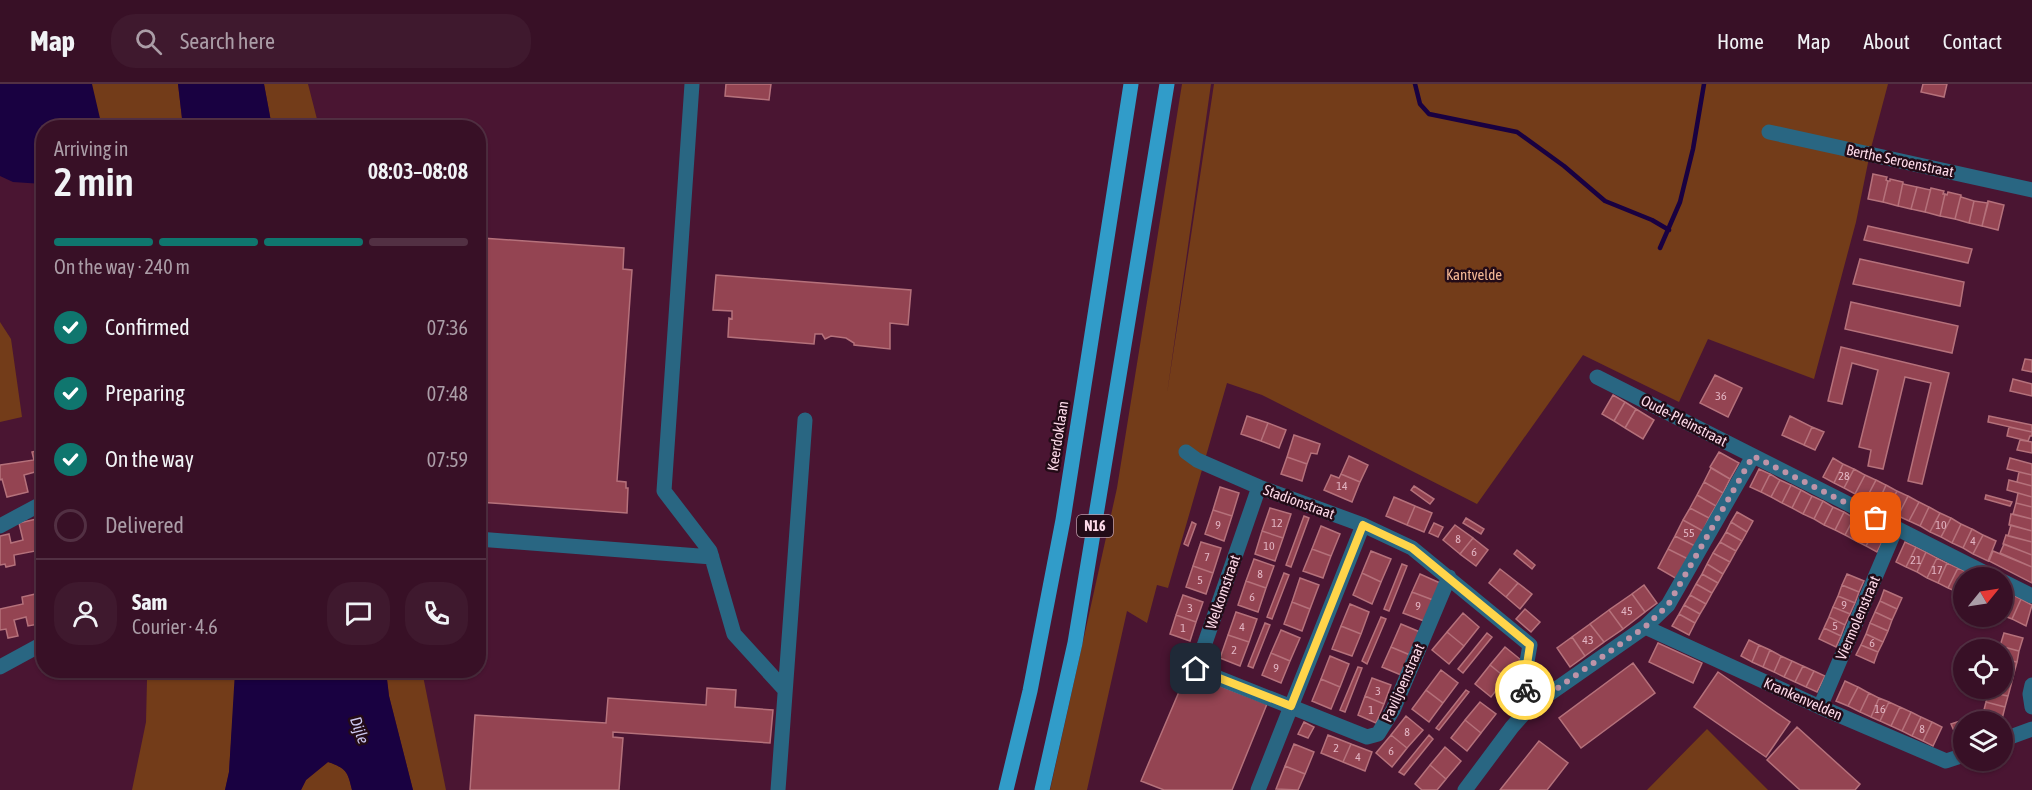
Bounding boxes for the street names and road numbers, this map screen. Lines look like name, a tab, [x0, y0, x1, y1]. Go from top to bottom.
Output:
street label: Berthe Seroenstraat	[1845, 141, 1955, 180]
street label: Oude-Pleinstraat	[1638, 392, 1730, 450]
street label: Keerdoklaan	[1044, 400, 1071, 472]
street label: Stadionstraat	[1261, 481, 1337, 522]
road number: N16	[1077, 515, 1113, 537]
street label: Welkomstraat	[1202, 552, 1243, 631]
street label: Viermolenstraat	[1832, 573, 1883, 662]
street label: Paviljoenstraat	[1378, 641, 1427, 725]
street label: Krankenvelden	[1761, 674, 1845, 723]

